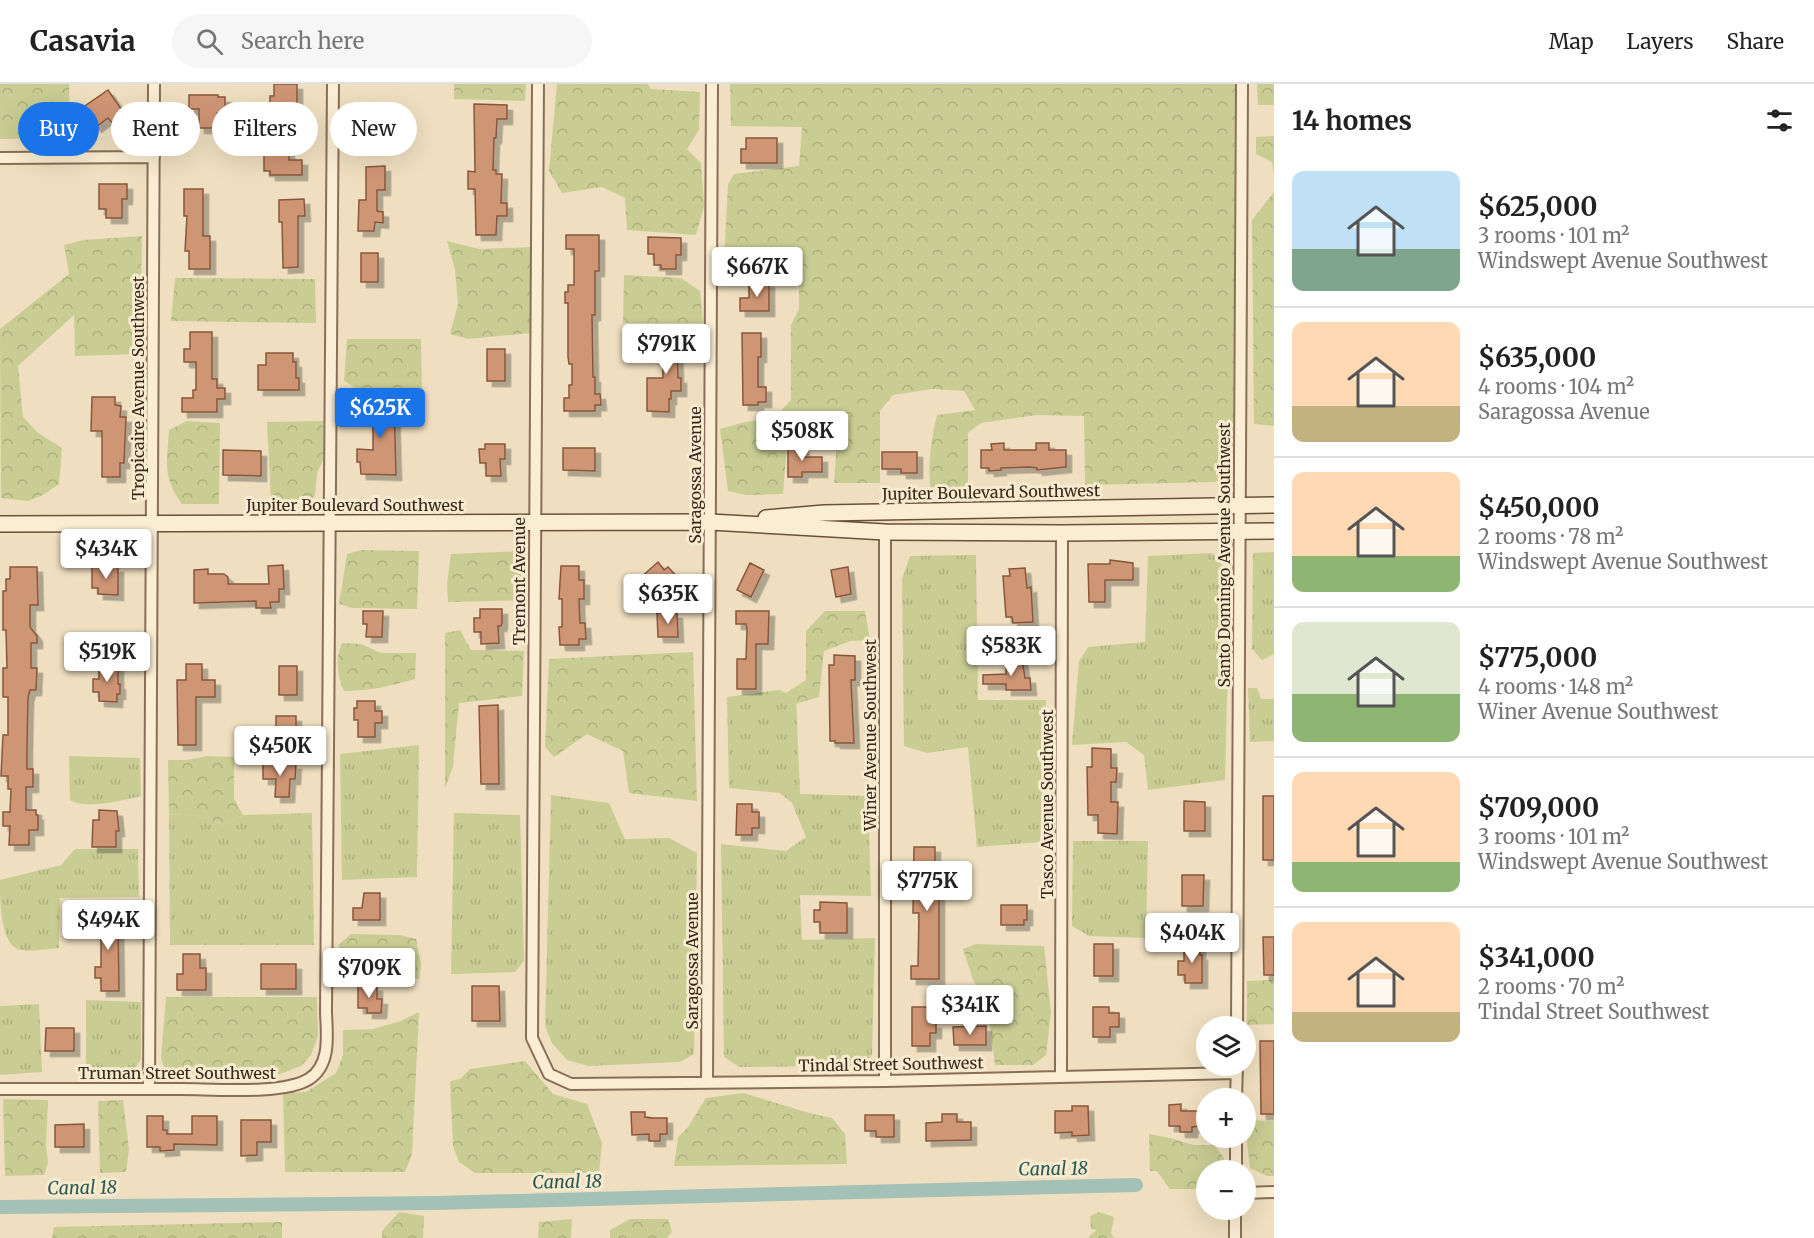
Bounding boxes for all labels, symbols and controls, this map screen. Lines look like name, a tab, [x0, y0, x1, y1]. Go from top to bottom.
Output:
search box	[172, 14, 592, 68]
text: Casavia	[30, 23, 136, 59]
icon: search	[193, 25, 226, 58]
text: Search here	[241, 27, 364, 55]
text: Map	[1549, 28, 1594, 55]
text: Layers	[1627, 28, 1694, 55]
text: Share	[1727, 28, 1784, 55]
chip: Buy	[18, 102, 99, 156]
chip: Rent	[111, 102, 200, 156]
chip: Filters	[212, 102, 318, 156]
chip: New	[330, 102, 417, 156]
text: 14 homes	[1292, 104, 1412, 137]
icon: filters	[1763, 104, 1796, 137]
text: $625,000	[1478, 190, 1598, 223]
icon: home	[1340, 195, 1412, 267]
text: 3 rooms · 101 m²	[1478, 223, 1629, 248]
pin: $667K	[715, 247, 799, 298]
text: Windswept Avenue Southwest	[1478, 248, 1768, 273]
text: $667K	[726, 254, 788, 279]
street label: Tropicaire Avenue Southwest	[128, 275, 148, 500]
pin: $791K	[624, 324, 708, 375]
text: $791K	[636, 331, 696, 356]
text: $635,000	[1478, 341, 1596, 374]
icon: home	[1340, 346, 1412, 418]
text: 4 rooms · 104 m²	[1478, 374, 1634, 399]
pin: $625K	[338, 388, 422, 439]
text: $625K	[349, 395, 411, 420]
text: Saragossa Avenue	[1478, 399, 1650, 424]
street label: Saragossa Avenue	[685, 406, 705, 544]
pin: $508K	[760, 411, 844, 462]
text: $508K	[770, 418, 834, 443]
street label: Santo Domingo Avenue Southwest	[1214, 422, 1234, 687]
street label: Jupiter Boulevard Southwest	[881, 480, 1101, 504]
text: $450,000	[1478, 491, 1599, 524]
street label: Jupiter Boulevard Southwest	[245, 495, 465, 515]
icon: home	[1340, 496, 1412, 568]
street label: Tremont Avenue	[509, 517, 529, 645]
text: 2 rooms · 78 m²	[1478, 524, 1623, 549]
pin: $434K	[64, 529, 148, 580]
text: $434K	[74, 536, 138, 561]
text: Windswept Avenue Southwest	[1478, 549, 1768, 574]
pin: $635K	[626, 574, 710, 625]
text: $635K	[637, 581, 699, 606]
pin: $583K	[969, 626, 1053, 677]
pin: $519K	[65, 632, 149, 683]
text: $583K	[981, 633, 1041, 658]
street label: Winer Avenue Southwest	[860, 638, 880, 832]
text: $519K	[78, 639, 136, 664]
text: $775,000	[1478, 641, 1597, 674]
icon: home	[1340, 646, 1412, 718]
text: 4 rooms · 148 m²	[1478, 674, 1633, 699]
text: Winer Avenue Southwest	[1478, 699, 1718, 724]
street label: Tasco Avenue Southwest	[1037, 708, 1057, 899]
pin: $450K	[238, 726, 322, 777]
text: $450K	[248, 733, 312, 758]
text: $709,000	[1478, 791, 1599, 824]
icon: home	[1340, 796, 1412, 868]
text: 3 rooms · 101 m²	[1478, 824, 1629, 849]
text: Windswept Avenue Southwest	[1478, 849, 1768, 874]
pin: $775K	[885, 861, 969, 912]
text: $775K	[896, 868, 958, 893]
street label: Saragossa Avenue	[682, 892, 702, 1030]
pin: $494K	[66, 900, 150, 951]
text: $494K	[76, 907, 140, 932]
pin: $404K	[1150, 913, 1234, 964]
text: $404K	[1159, 920, 1225, 945]
text: $341,000	[1478, 941, 1595, 974]
icon: home	[1340, 946, 1412, 1018]
pin: $709K	[327, 948, 411, 999]
text: $709K	[337, 955, 401, 980]
text: 2 rooms · 70 m²	[1478, 974, 1624, 999]
pin: $341K	[928, 985, 1012, 1036]
text: $341K	[940, 992, 1000, 1017]
text: Tindal Street Southwest	[1478, 999, 1709, 1024]
map controls	[1196, 1016, 1256, 1220]
button: layers	[1196, 1016, 1256, 1076]
street label: Tindal Street Southwest	[798, 1052, 984, 1076]
street label: Truman Street Southwest	[78, 1063, 277, 1083]
button: +	[1196, 1088, 1256, 1148]
water label: Canal 18	[1018, 1156, 1088, 1181]
button: −	[1196, 1160, 1256, 1220]
water label: Canal 18	[532, 1169, 602, 1194]
water label: Canal 18	[47, 1175, 117, 1200]

